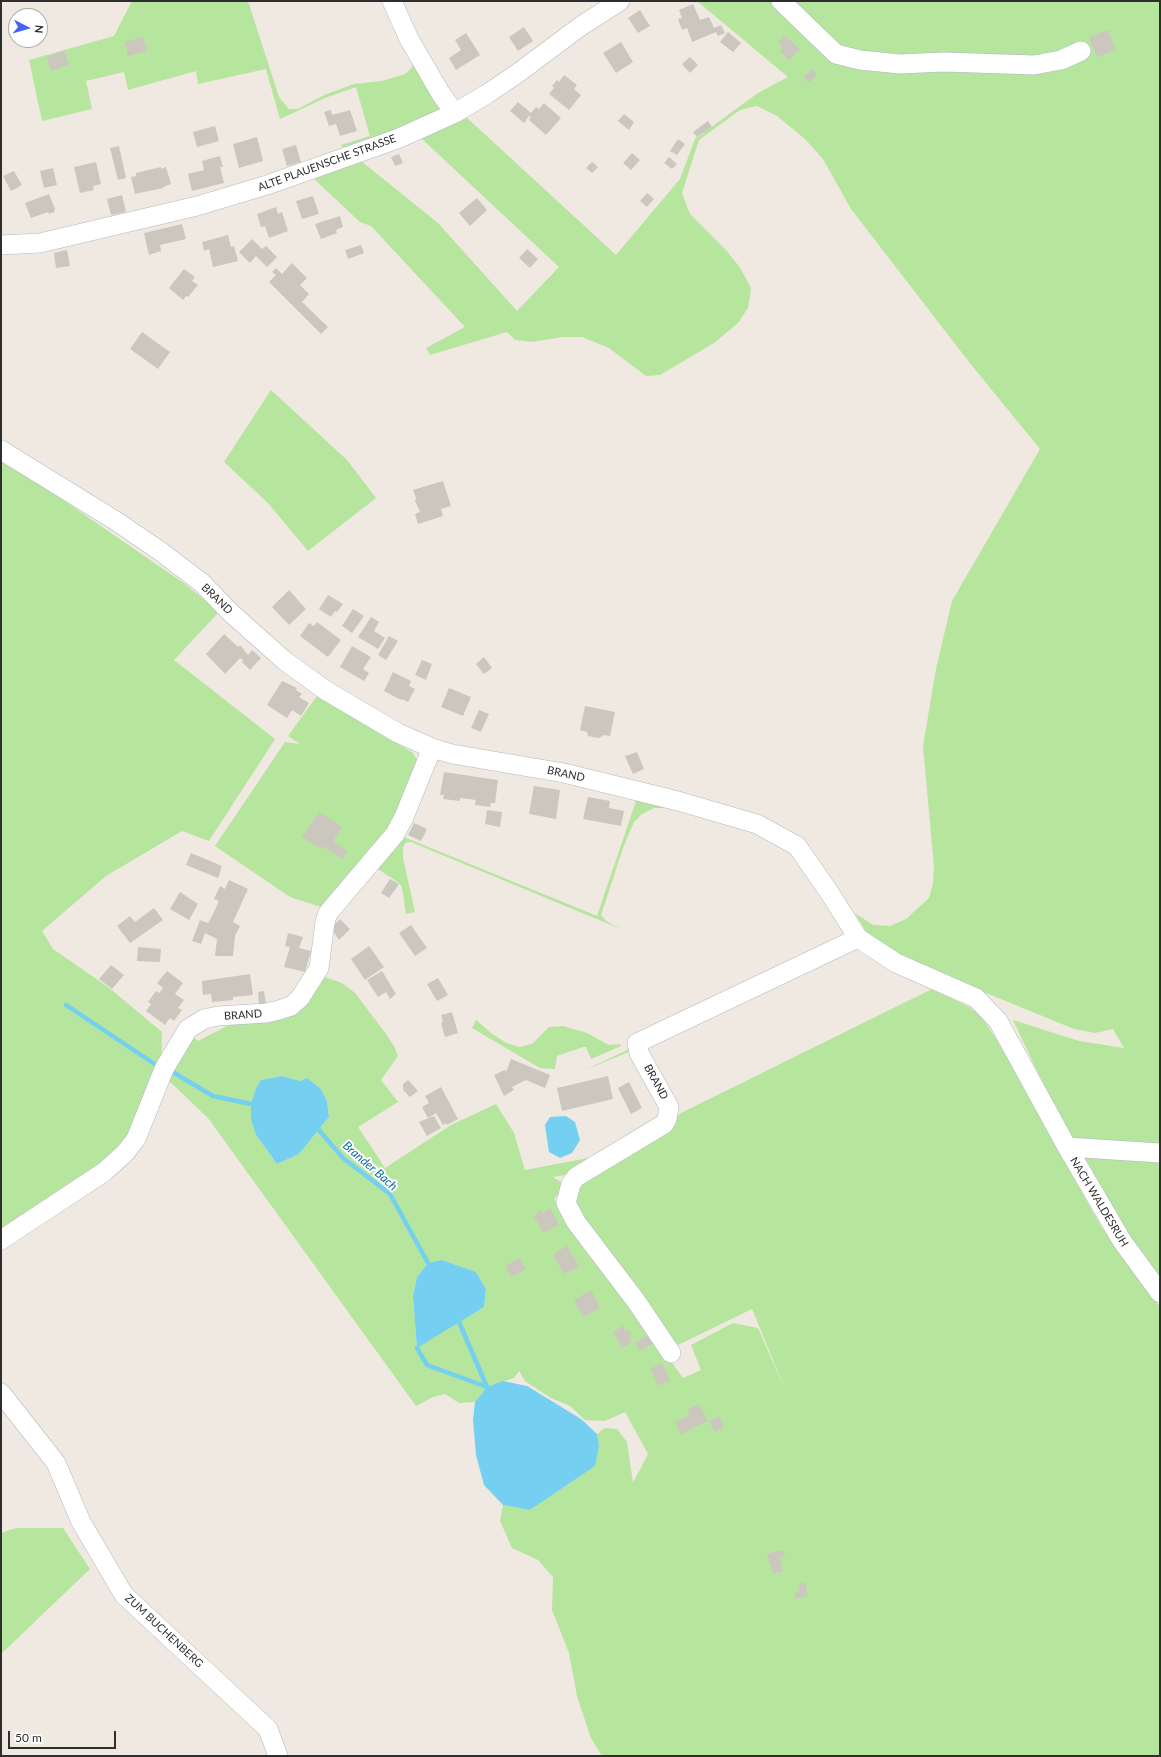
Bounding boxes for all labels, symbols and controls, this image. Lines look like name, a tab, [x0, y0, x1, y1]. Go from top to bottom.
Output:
north arrow	[8, 8, 48, 48]
text: N	[33, 24, 46, 34]
street label: ALTE PLAUENSCHE STRASSE	[256, 132, 398, 194]
street label: BRAND	[199, 581, 235, 617]
street label: BRAND	[546, 764, 586, 784]
street label: BRAND	[223, 1007, 263, 1023]
street label: BRAND	[641, 1062, 671, 1102]
water label: Brander Bach	[340, 1138, 400, 1194]
street label: NACH WALDESRUH	[1067, 1155, 1131, 1249]
street label: ZUM BUCHENBERG	[122, 1591, 206, 1671]
scale bar	[10, 1723, 118, 1749]
text: 50 m	[15, 1730, 42, 1745]

